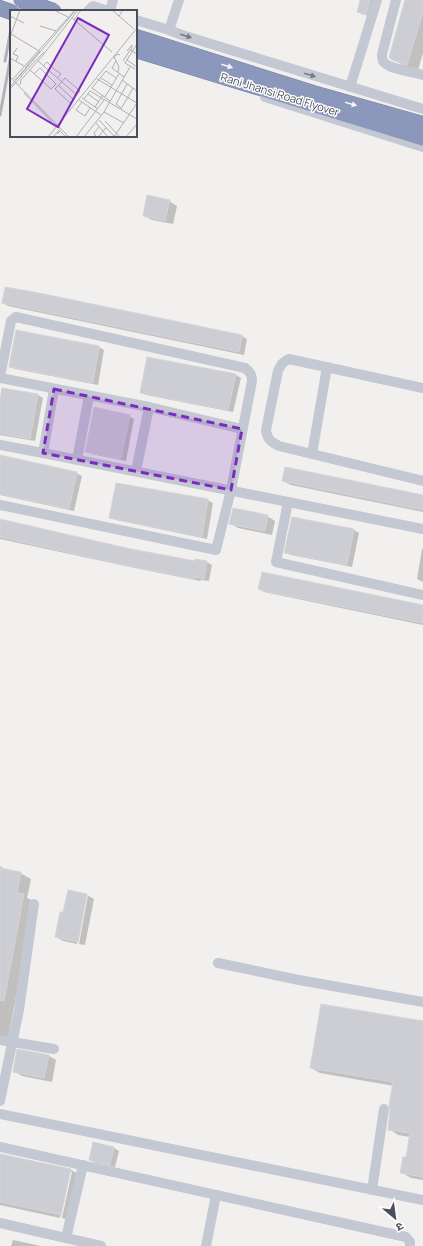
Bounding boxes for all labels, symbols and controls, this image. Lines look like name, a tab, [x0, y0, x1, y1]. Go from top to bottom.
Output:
inset map	[10, 10, 137, 137]
one-way arrow	[181, 34, 193, 40]
one-way arrow	[221, 63, 233, 69]
street label: Rani Jhansi Road Flyover	[219, 69, 341, 119]
one-way arrow	[305, 72, 317, 78]
one-way arrow	[345, 101, 357, 107]
north arrow	[375, 1198, 415, 1238]
text: उ	[393, 1219, 407, 1236]

